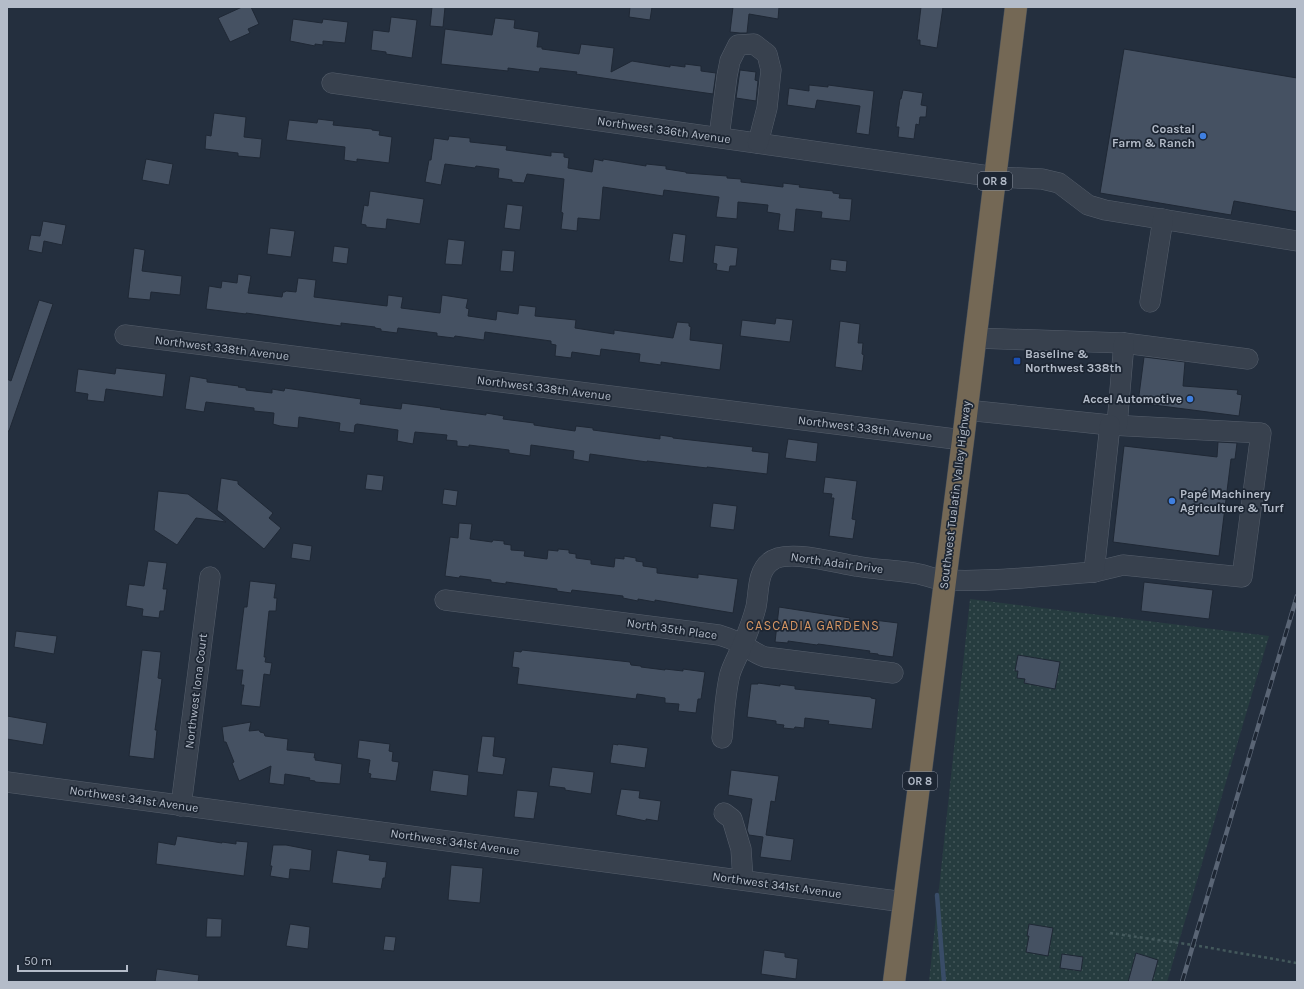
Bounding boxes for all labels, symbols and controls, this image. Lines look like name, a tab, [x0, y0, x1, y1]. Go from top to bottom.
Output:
street label: Northwest 336th Avenue	[596, 114, 732, 146]
place label: Coastal Farm & Ranch	[1112, 122, 1195, 150]
marker: Coastal Farm & Ranch	[1198, 131, 1208, 141]
road number: OR 8	[978, 172, 1012, 190]
street label: Northwest 338th Avenue	[154, 333, 290, 363]
place label: Baseline & Northwest 338th	[1025, 347, 1122, 375]
marker: Baseline & Northwest 338th	[1012, 356, 1022, 366]
street label: Northwest 338th Avenue	[476, 373, 612, 403]
place label: Accel Automotive	[1083, 392, 1182, 406]
marker: Accel Automotive	[1185, 394, 1195, 404]
street label: Southwest Tualatin Valley Highway	[937, 400, 974, 590]
street label: Northwest 338th Avenue	[797, 413, 933, 443]
place label: Papé Machinery Agriculture & Turf	[1180, 487, 1284, 515]
marker: Papé Machinery Agriculture & Turf	[1167, 496, 1177, 506]
street label: North Adair Drive	[790, 550, 884, 576]
street label: North 35th Place	[626, 616, 718, 642]
district label: CASCADIA GARDENS	[746, 618, 880, 633]
street label: Northwest Iona Court	[182, 632, 210, 749]
road number: OR 8	[903, 772, 937, 790]
street label: Northwest 341st Avenue	[69, 783, 199, 815]
street label: Northwest 341st Avenue	[390, 826, 520, 858]
street label: Northwest 341st Avenue	[712, 869, 842, 901]
scale bar	[18, 947, 127, 973]
text: 50 m	[24, 954, 52, 968]

